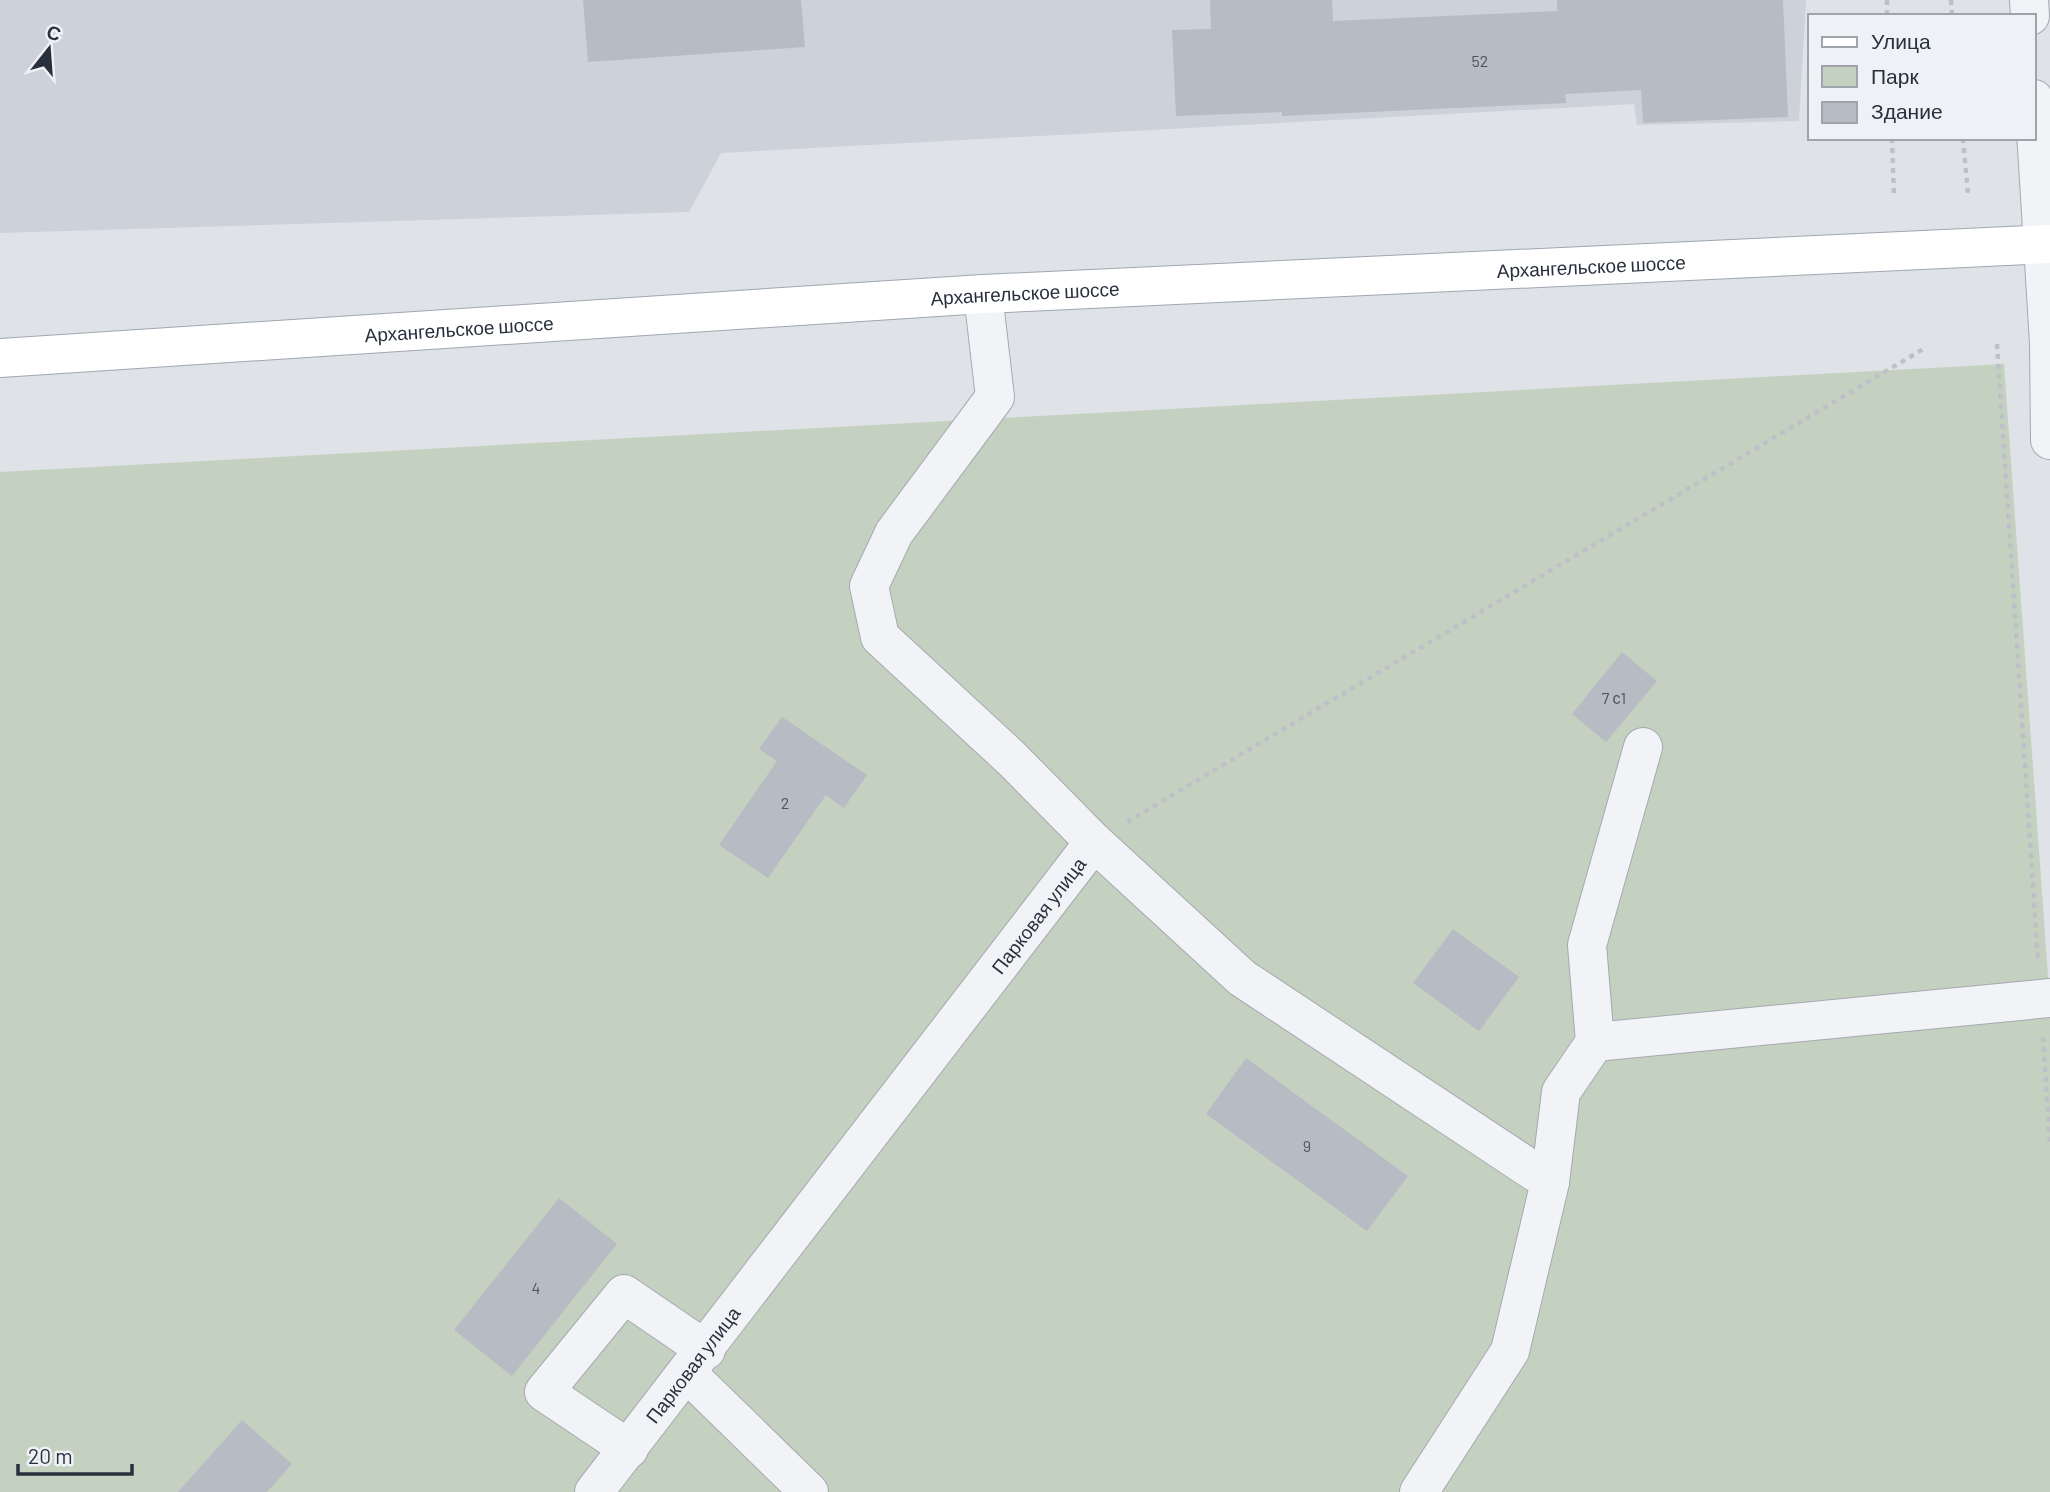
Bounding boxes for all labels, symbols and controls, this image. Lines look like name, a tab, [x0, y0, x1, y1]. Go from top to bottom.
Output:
north arrow	[14, 14, 84, 84]
legend	[1808, 14, 2036, 140]
text: С	[44, 19, 64, 45]
text: Улица	[1871, 28, 1931, 53]
house number: 52	[1472, 51, 1488, 70]
text: Парк	[1871, 63, 1919, 88]
text: Здание	[1871, 98, 1943, 123]
street label: Архангельское шоссе	[1496, 250, 1686, 281]
street label: Архангельское шоссе	[930, 276, 1120, 309]
street label: Архангельское шоссе	[364, 310, 554, 346]
house number: 7 с1	[1602, 688, 1626, 707]
house number: 2	[781, 793, 789, 812]
street label: Парковая улица	[986, 852, 1090, 978]
house number: 9	[1303, 1136, 1311, 1155]
house number: 4	[532, 1278, 540, 1297]
street label: Парковая улица	[640, 1301, 744, 1427]
scale bar	[18, 1432, 131, 1476]
text: 20 m	[28, 1443, 73, 1468]

